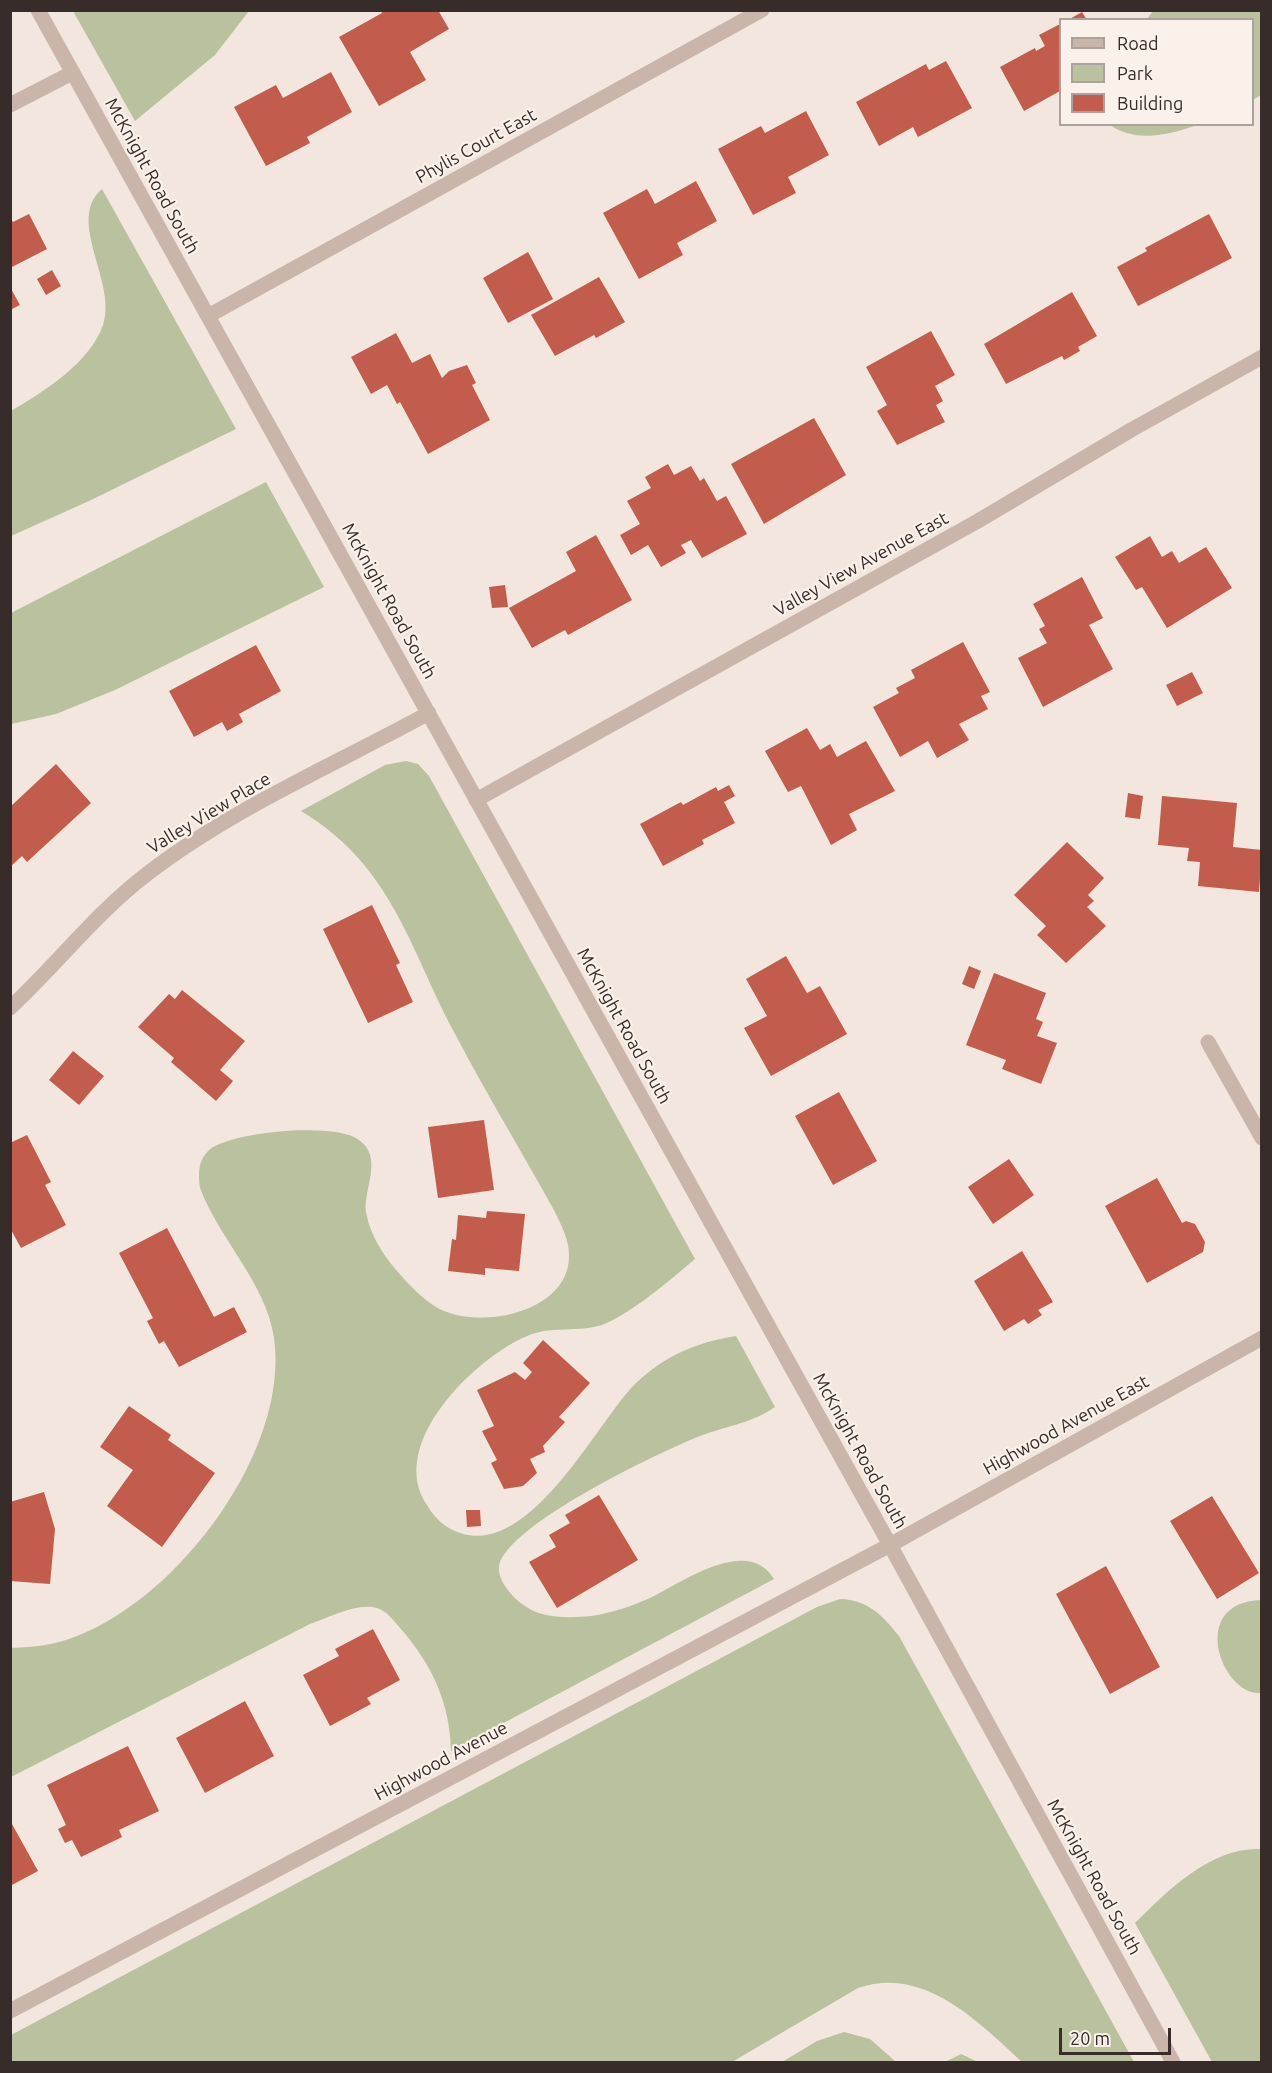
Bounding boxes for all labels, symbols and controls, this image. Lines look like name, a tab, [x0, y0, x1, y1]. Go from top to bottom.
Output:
legend	[1059, 18, 1254, 126]
text: Road	[1117, 33, 1159, 53]
text: Park	[1117, 63, 1153, 83]
text: Building	[1117, 93, 1183, 113]
street label: McKnight Road South	[100, 94, 204, 258]
street label: Phylis Court East	[412, 104, 540, 188]
street label: Valley View Avenue East	[770, 507, 952, 621]
street label: McKnight Road South	[337, 519, 441, 683]
street label: Valley View Place	[143, 768, 275, 858]
street label: McKnight Road South	[572, 944, 676, 1108]
street label: McKnight Road South	[808, 1369, 912, 1533]
street label: Highwood Avenue East	[979, 1370, 1153, 1480]
street label: Highwood Avenue	[371, 1717, 511, 1805]
street label: McKnight Road South	[1042, 1795, 1146, 1959]
scale bar	[1062, 2016, 1174, 2054]
text: 20 m	[1070, 2028, 1110, 2048]

